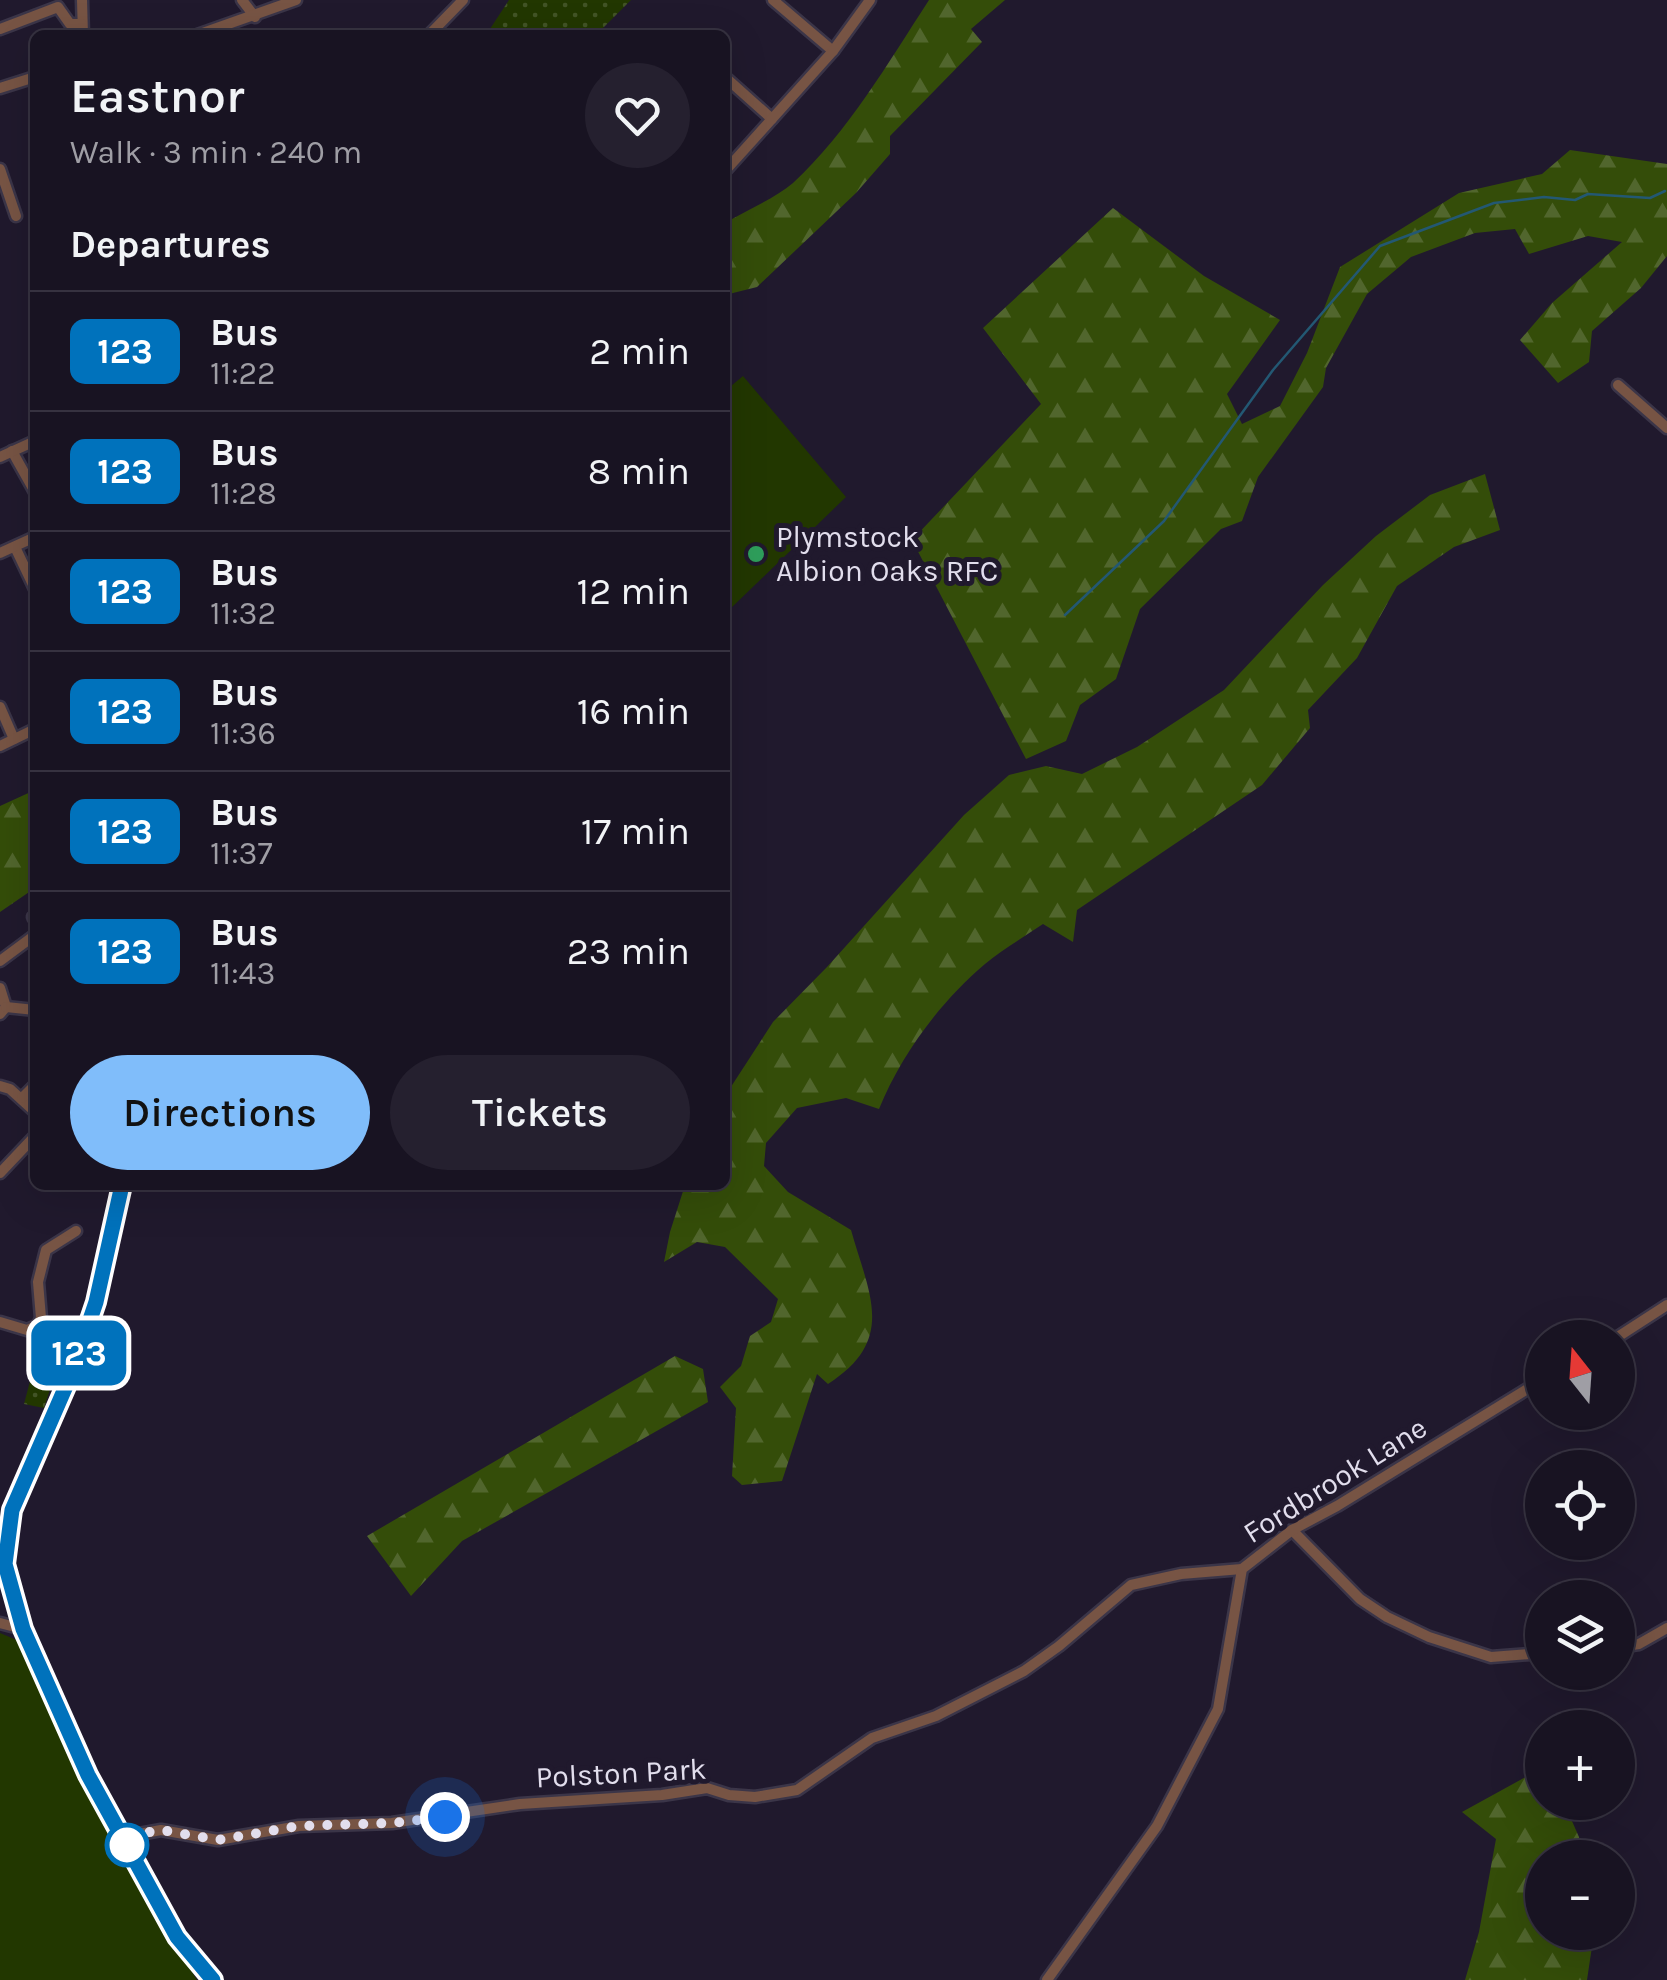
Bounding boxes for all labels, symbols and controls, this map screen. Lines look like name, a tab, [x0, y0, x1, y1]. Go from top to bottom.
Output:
button: heart	[585, 63, 690, 168]
text: Eastnor	[70, 68, 244, 124]
text: Walk · 3 min · 240 m	[70, 134, 362, 171]
text: Departures	[70, 222, 270, 267]
text: Bus	[210, 310, 279, 355]
text: 2 min	[589, 329, 690, 374]
text: 123	[97, 331, 153, 372]
text: 11:22	[210, 355, 276, 392]
text: Bus	[210, 430, 279, 475]
text: 8 min	[588, 449, 690, 494]
text: 123	[97, 451, 153, 492]
text: 11:28	[210, 475, 277, 512]
place label: Plymstock Albion Oaks RFC	[776, 519, 998, 589]
marker: Plymstock Albion Oaks RFC	[745, 543, 767, 565]
text: Bus	[210, 550, 279, 595]
text: 12 min	[577, 569, 690, 614]
text: 123	[97, 571, 153, 612]
text: 11:32	[210, 595, 276, 632]
text: Bus	[210, 670, 279, 715]
text: 16 min	[577, 689, 690, 734]
text: 123	[97, 691, 153, 732]
text: 11:36	[210, 715, 276, 752]
text: Bus	[210, 790, 279, 835]
text: 17 min	[581, 809, 690, 854]
text: 123	[97, 811, 153, 852]
text: 11:37	[210, 835, 272, 872]
text: Bus	[210, 910, 279, 955]
text: 23 min	[567, 929, 690, 974]
text: 123	[97, 931, 153, 972]
text: 11:43	[210, 955, 275, 992]
button: Directions	[70, 1055, 370, 1170]
button: Tickets	[390, 1055, 690, 1170]
line badge: 123	[22, 1320, 136, 1386]
north arrow	[1525, 1320, 1635, 1430]
map controls	[1525, 1320, 1635, 1950]
text: 123	[51, 1333, 107, 1374]
street label: Fordbrook Lane	[1237, 1409, 1433, 1551]
button: locate	[1525, 1450, 1635, 1560]
button: layers	[1525, 1580, 1635, 1690]
button: +	[1525, 1710, 1635, 1820]
street label: Polston Park	[535, 1751, 707, 1795]
your location	[420, 1792, 470, 1842]
unlabelled marker	[106, 1824, 148, 1866]
button: −	[1525, 1840, 1635, 1950]

